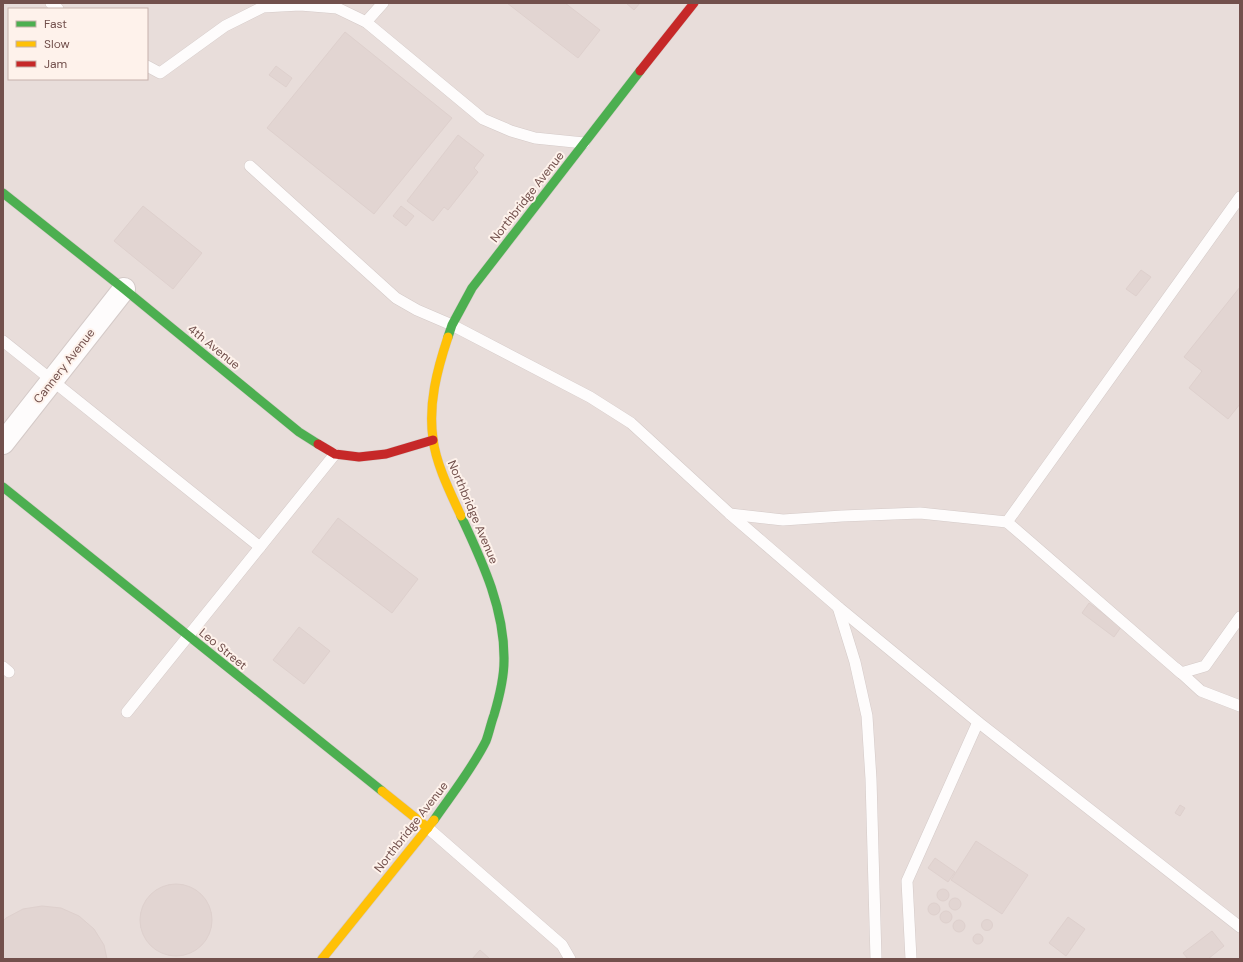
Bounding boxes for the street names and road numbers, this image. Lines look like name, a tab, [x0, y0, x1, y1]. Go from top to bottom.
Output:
street label: Northbridge Avenue	[487, 148, 568, 246]
street label: 4th Avenue	[185, 321, 244, 373]
street label: Cannery Avenue	[30, 325, 98, 407]
street label: Northbridge Avenue	[444, 458, 502, 566]
street label: Leo Street	[196, 625, 250, 673]
street label: Northbridge Avenue	[371, 778, 452, 876]

